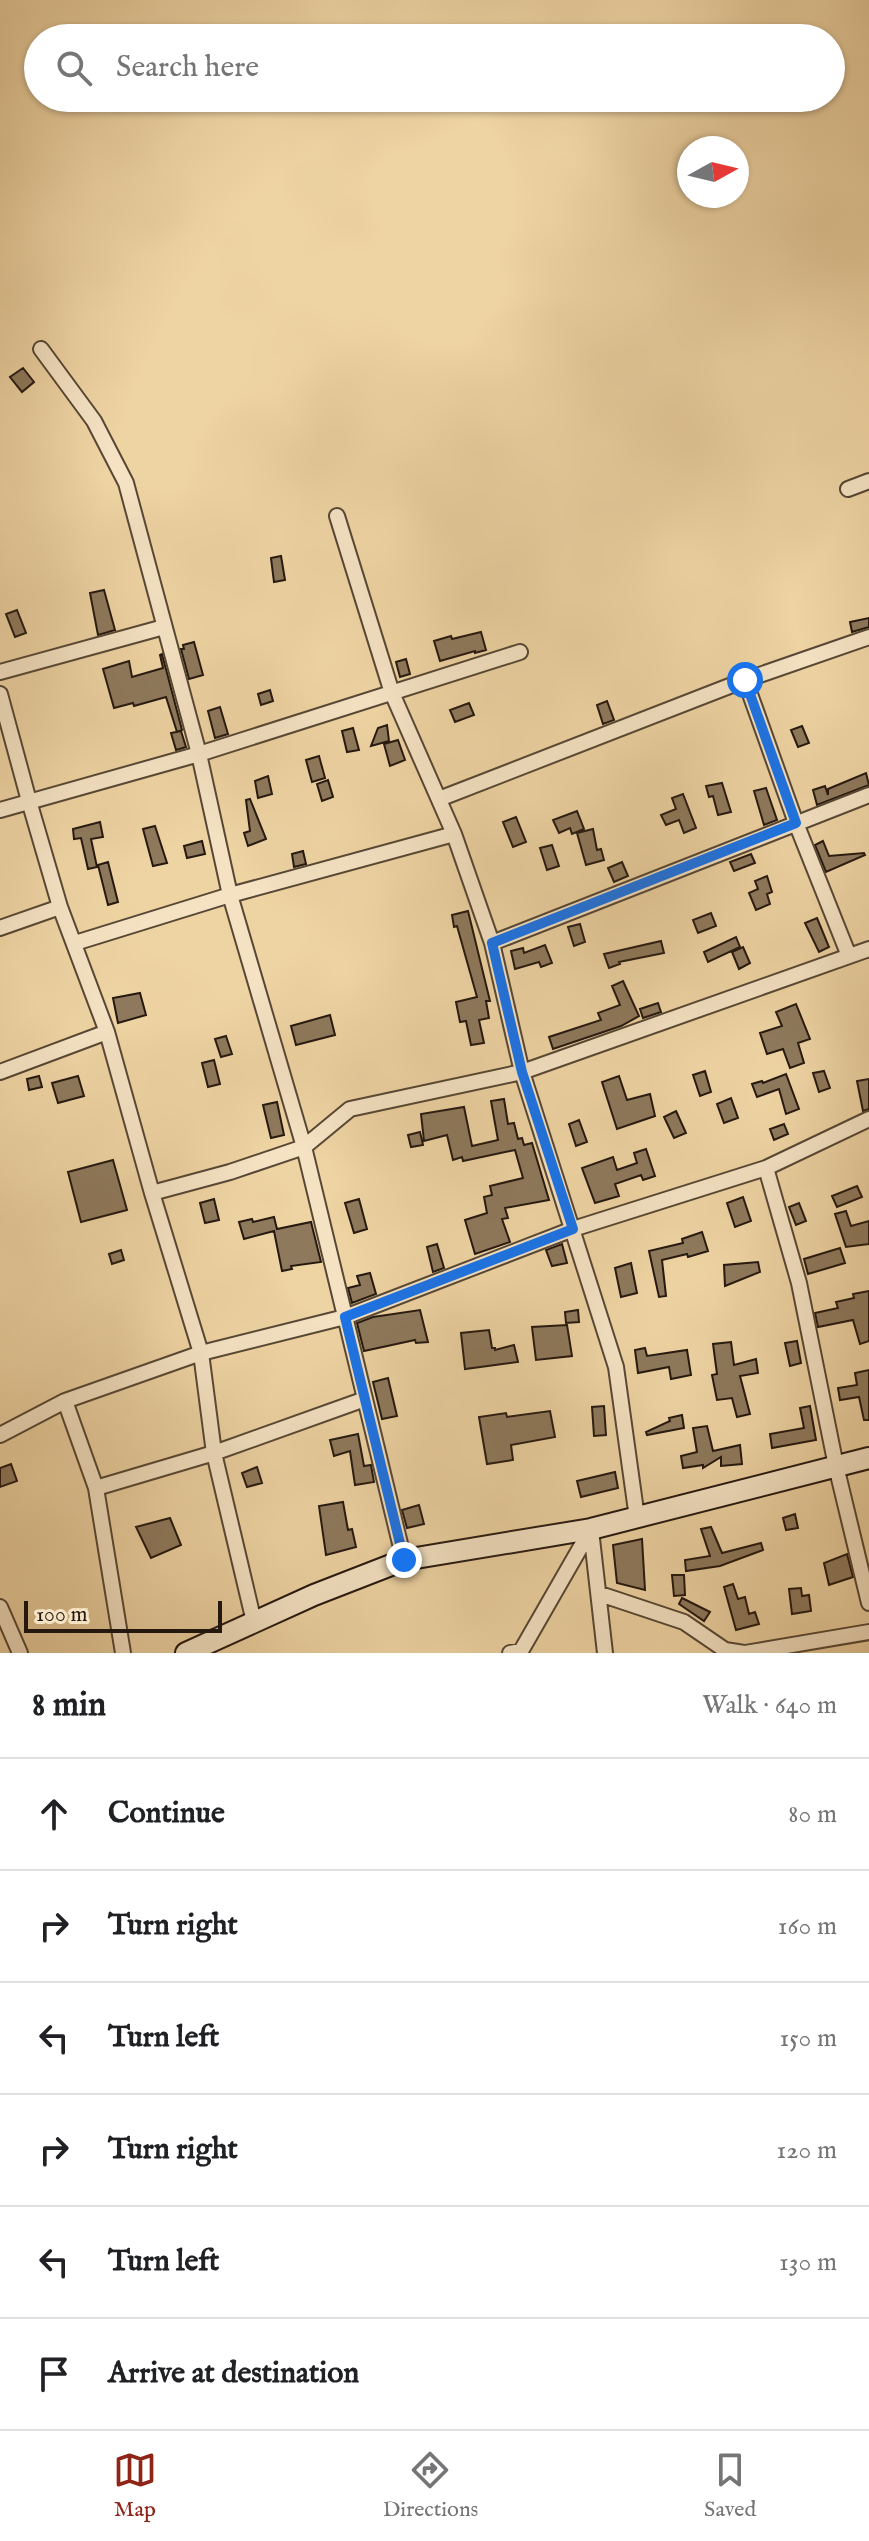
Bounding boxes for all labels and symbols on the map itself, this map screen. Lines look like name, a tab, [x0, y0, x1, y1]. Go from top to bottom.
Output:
north arrow	[677, 136, 749, 208]
route start	[727, 662, 763, 698]
route end	[386, 1542, 422, 1578]
scale bar	[24, 1597, 222, 1633]

